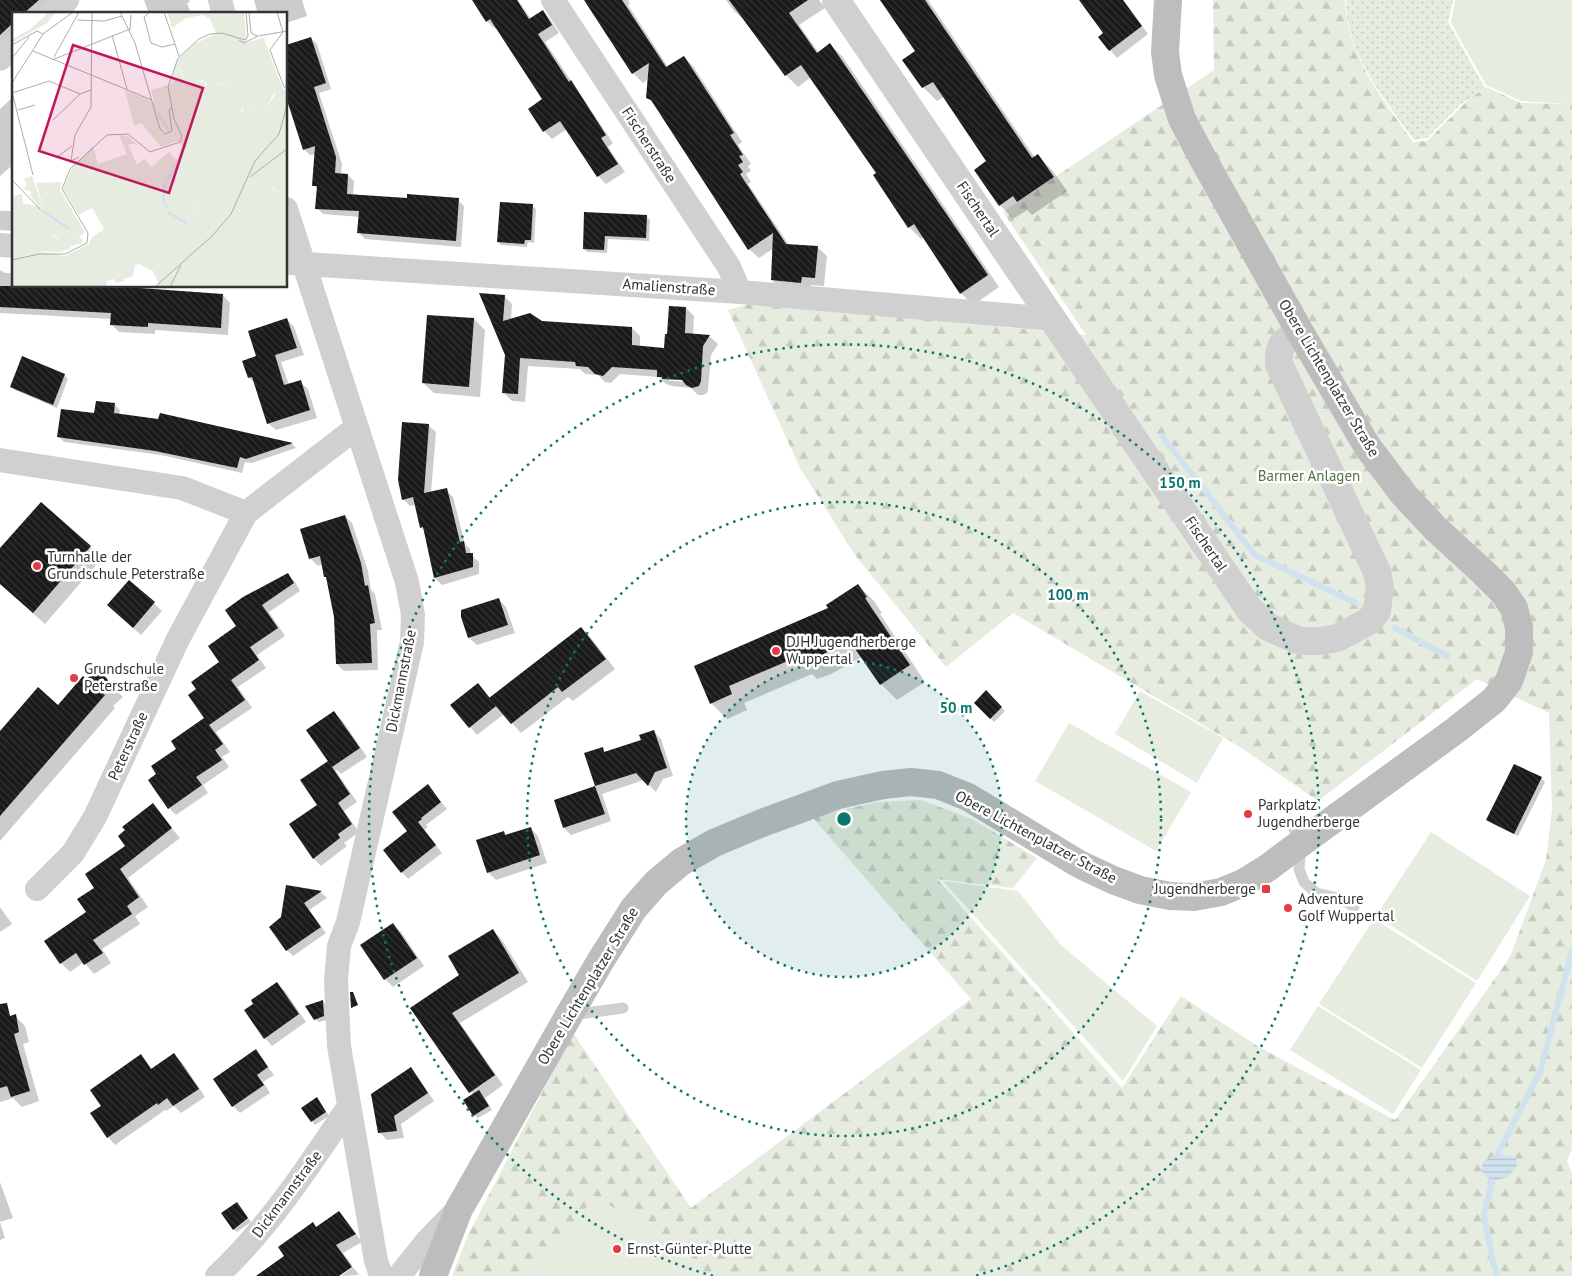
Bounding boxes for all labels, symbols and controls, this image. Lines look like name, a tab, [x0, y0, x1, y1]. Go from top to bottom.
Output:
inset map	[12, 12, 288, 288]
street label: Fischerstraße	[618, 103, 681, 186]
street label: Fischertal	[953, 177, 1004, 241]
street label: Amalienstraße	[622, 274, 716, 299]
street label: Obere Lichtenplatzer Straße	[1275, 295, 1384, 460]
park label: Barmer Anlagen	[1258, 466, 1360, 485]
text: 150 m	[1159, 473, 1201, 492]
street label: Fischertal	[1181, 512, 1232, 576]
place label: Turnhalle der Grundschule Peterstraße	[47, 547, 205, 583]
marker: Turnhalle der Grundschule Peterstraße	[31, 560, 43, 572]
text: 100 m	[1047, 585, 1089, 604]
street label: Dickmannstraße	[381, 628, 420, 734]
place label: DJH Jugendherberge Wuppertal	[786, 632, 916, 668]
marker: DJH Jugendherberge Wuppertal	[770, 645, 782, 657]
place label: Grundschule Peterstraße	[84, 659, 164, 695]
marker: Grundschule Peterstraße	[68, 672, 80, 684]
text: 50 m	[940, 698, 972, 717]
street label: Peterstraße	[103, 708, 152, 783]
street label: Obere Lichtenplatzer Straße	[952, 786, 1120, 887]
place label: Parkplatz Jugendherberge	[1257, 795, 1360, 831]
marker: Parkplatz Jugendherberge	[1242, 808, 1254, 820]
centre of rings	[835, 810, 853, 828]
place label: Jugendherberge	[1153, 879, 1256, 898]
marker: Jugendherberge	[1260, 883, 1272, 895]
place label: Adventure Golf Wuppertal	[1298, 889, 1395, 925]
marker: Adventure Golf Wuppertal	[1282, 902, 1294, 914]
street label: Obere Lichtenplatzer Straße	[533, 903, 642, 1068]
street label: Dickmannstraße	[248, 1146, 326, 1241]
place label: Ernst-Günter-Plutte	[627, 1239, 752, 1258]
marker: Ernst-Günter-Plutte	[611, 1243, 623, 1255]

